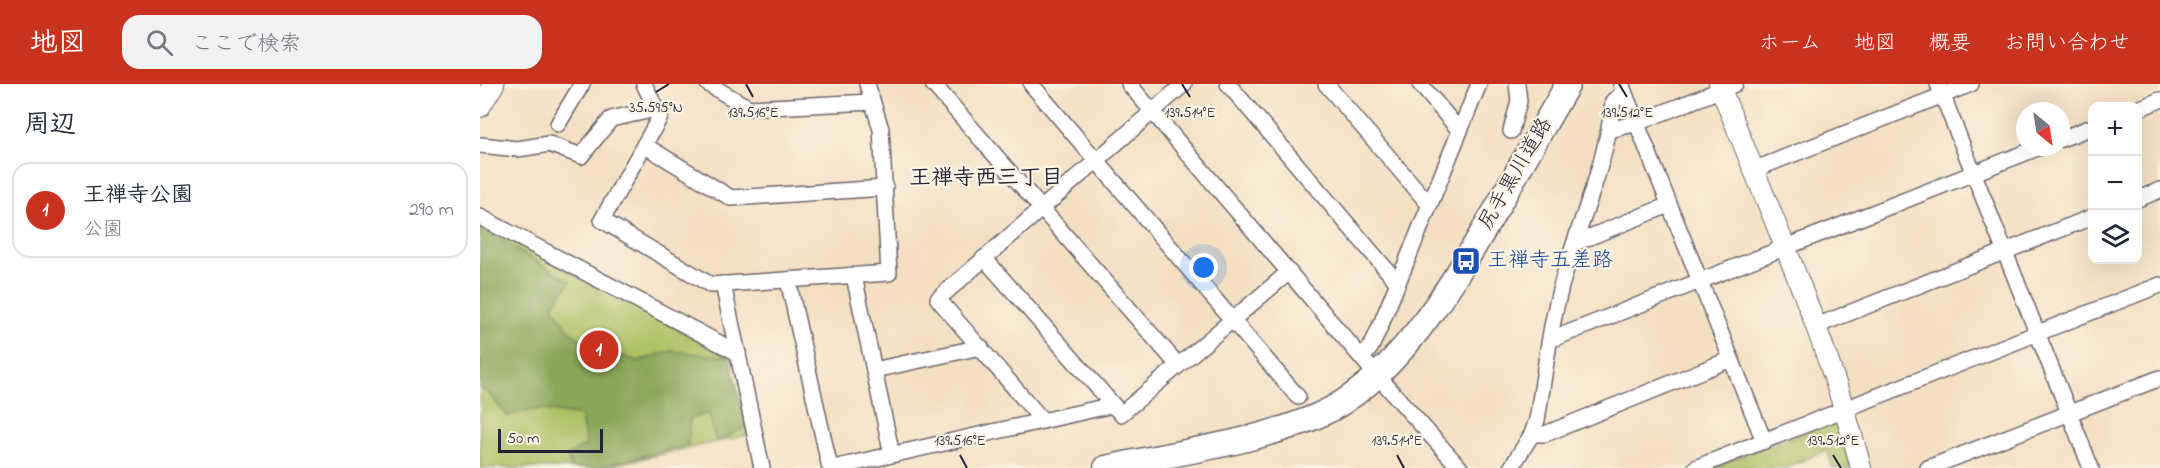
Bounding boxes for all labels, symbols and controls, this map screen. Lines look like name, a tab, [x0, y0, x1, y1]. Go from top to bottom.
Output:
search box	[122, 15, 542, 69]
text: 地図	[30, 24, 86, 65]
icon: search	[143, 26, 176, 59]
text: ここで検索	[191, 29, 301, 61]
text: ホーム	[1759, 29, 1821, 59]
text: 地図	[1854, 29, 1896, 59]
text: 概要	[1929, 29, 1971, 59]
text: お問い合わせ	[2004, 29, 2130, 59]
text: 35.595°N	[629, 97, 683, 119]
text: 139.516°E	[727, 102, 779, 124]
text: 139.514°E	[1164, 102, 1216, 124]
text: 139.512°E	[1601, 102, 1653, 124]
north arrow	[2016, 102, 2070, 156]
map controls	[2088, 102, 2142, 264]
button: +	[2088, 102, 2142, 156]
text: 周辺	[24, 107, 76, 145]
street label: 尻手黒川道路	[1472, 112, 1560, 236]
button: −	[2088, 156, 2142, 210]
district label: 王禅寺西三丁目	[909, 163, 1063, 195]
text: 王禅寺公園	[83, 180, 193, 212]
text: 1	[42, 196, 49, 225]
text: 290 m	[409, 196, 454, 225]
button: layers	[2088, 210, 2142, 264]
text: 公園	[83, 216, 123, 245]
bus stop icon: 王禅寺五差路	[1450, 245, 1482, 277]
place label: 王禅寺五差路	[1487, 246, 1613, 276]
your location	[1189, 253, 1218, 282]
pin: 1	[580, 328, 618, 372]
scale bar	[498, 426, 603, 454]
text: 50 m	[507, 427, 539, 451]
text: 139.516°E	[934, 430, 986, 452]
text: 139.514°E	[1371, 430, 1423, 452]
text: 139.512°E	[1807, 430, 1859, 452]

